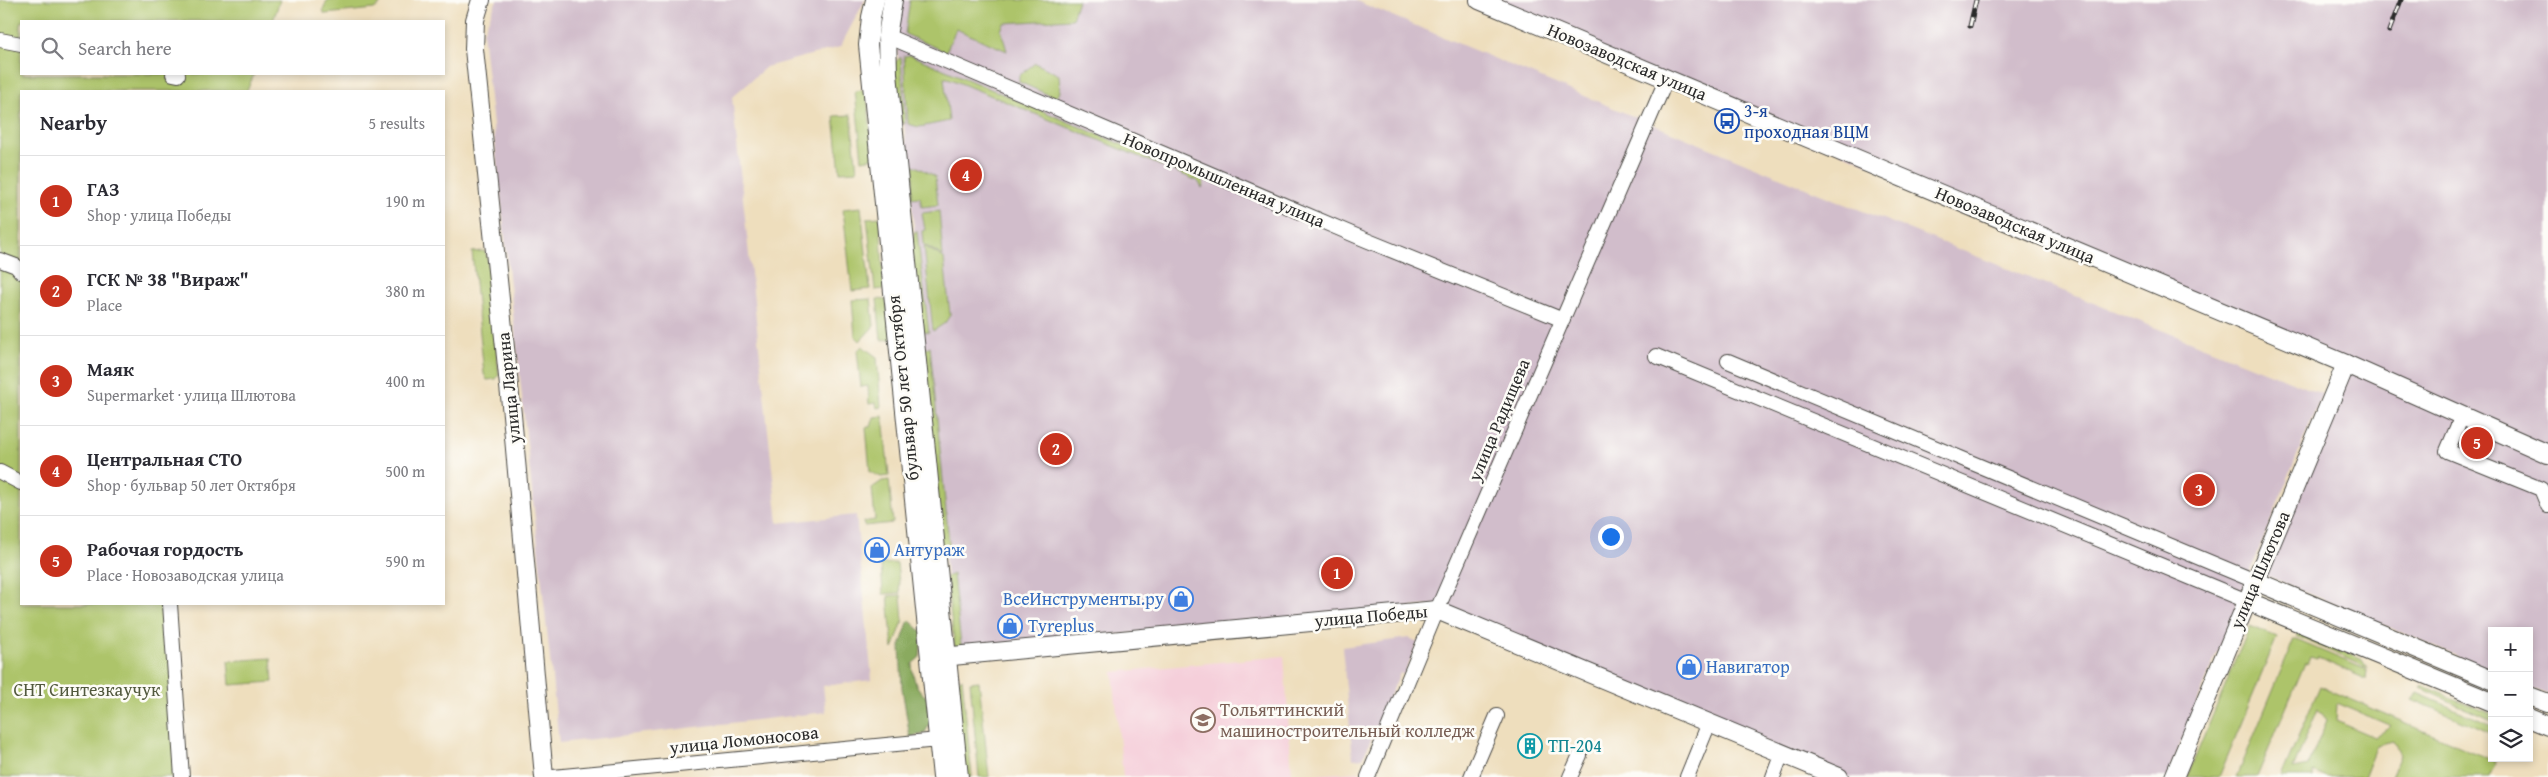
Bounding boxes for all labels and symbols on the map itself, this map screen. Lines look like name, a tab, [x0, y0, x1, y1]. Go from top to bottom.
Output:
street label: Новозаводская улица	[1543, 16, 1712, 108]
place label: 3-я проходная ВЦМ	[1744, 97, 1869, 145]
bus stop icon: 3-я проходная ВЦМ	[1714, 108, 1740, 134]
street label: Новопромышленная улица	[1119, 125, 1330, 234]
pin: 4	[950, 156, 982, 194]
street label: Новозаводская улица	[1931, 179, 2100, 271]
street label: бульвар 50 лет Октября	[879, 294, 926, 482]
street label: улица Ларина	[489, 331, 528, 446]
street label: улица Радищева	[1460, 354, 1537, 486]
pin: 5	[2461, 424, 2493, 462]
pin: 2	[1040, 430, 1072, 468]
pin: 3	[2183, 471, 2215, 509]
street label: улица Шлютова	[2222, 506, 2297, 634]
your location	[1598, 524, 1624, 550]
place label: Антураж	[894, 536, 965, 563]
shop icon: Антураж	[864, 537, 890, 563]
pin: 1	[1321, 554, 1353, 592]
place label: ВсеИнструменты.ру	[1003, 585, 1164, 612]
shop icon: ВсеИнструменты.ру	[1168, 586, 1194, 612]
street label: улица Победы	[1312, 597, 1429, 634]
place label: Tyreplus	[1028, 612, 1094, 639]
shop icon: Tyreplus	[997, 613, 1023, 639]
place label: Навигатор	[1706, 653, 1790, 680]
shop icon: Навигатор	[1676, 654, 1702, 680]
park label: СНТ Синтезкаучук	[13, 676, 161, 703]
place label: Тольяттинский машиностроительный колледж	[1220, 696, 1476, 744]
school or university icon: Тольяттинский машиностроительный колледж	[1190, 707, 1216, 733]
street label: улица Ломоносова	[667, 718, 820, 761]
place label: ТП-204	[1548, 732, 1602, 759]
building icon: ТП-204	[1517, 733, 1543, 759]

